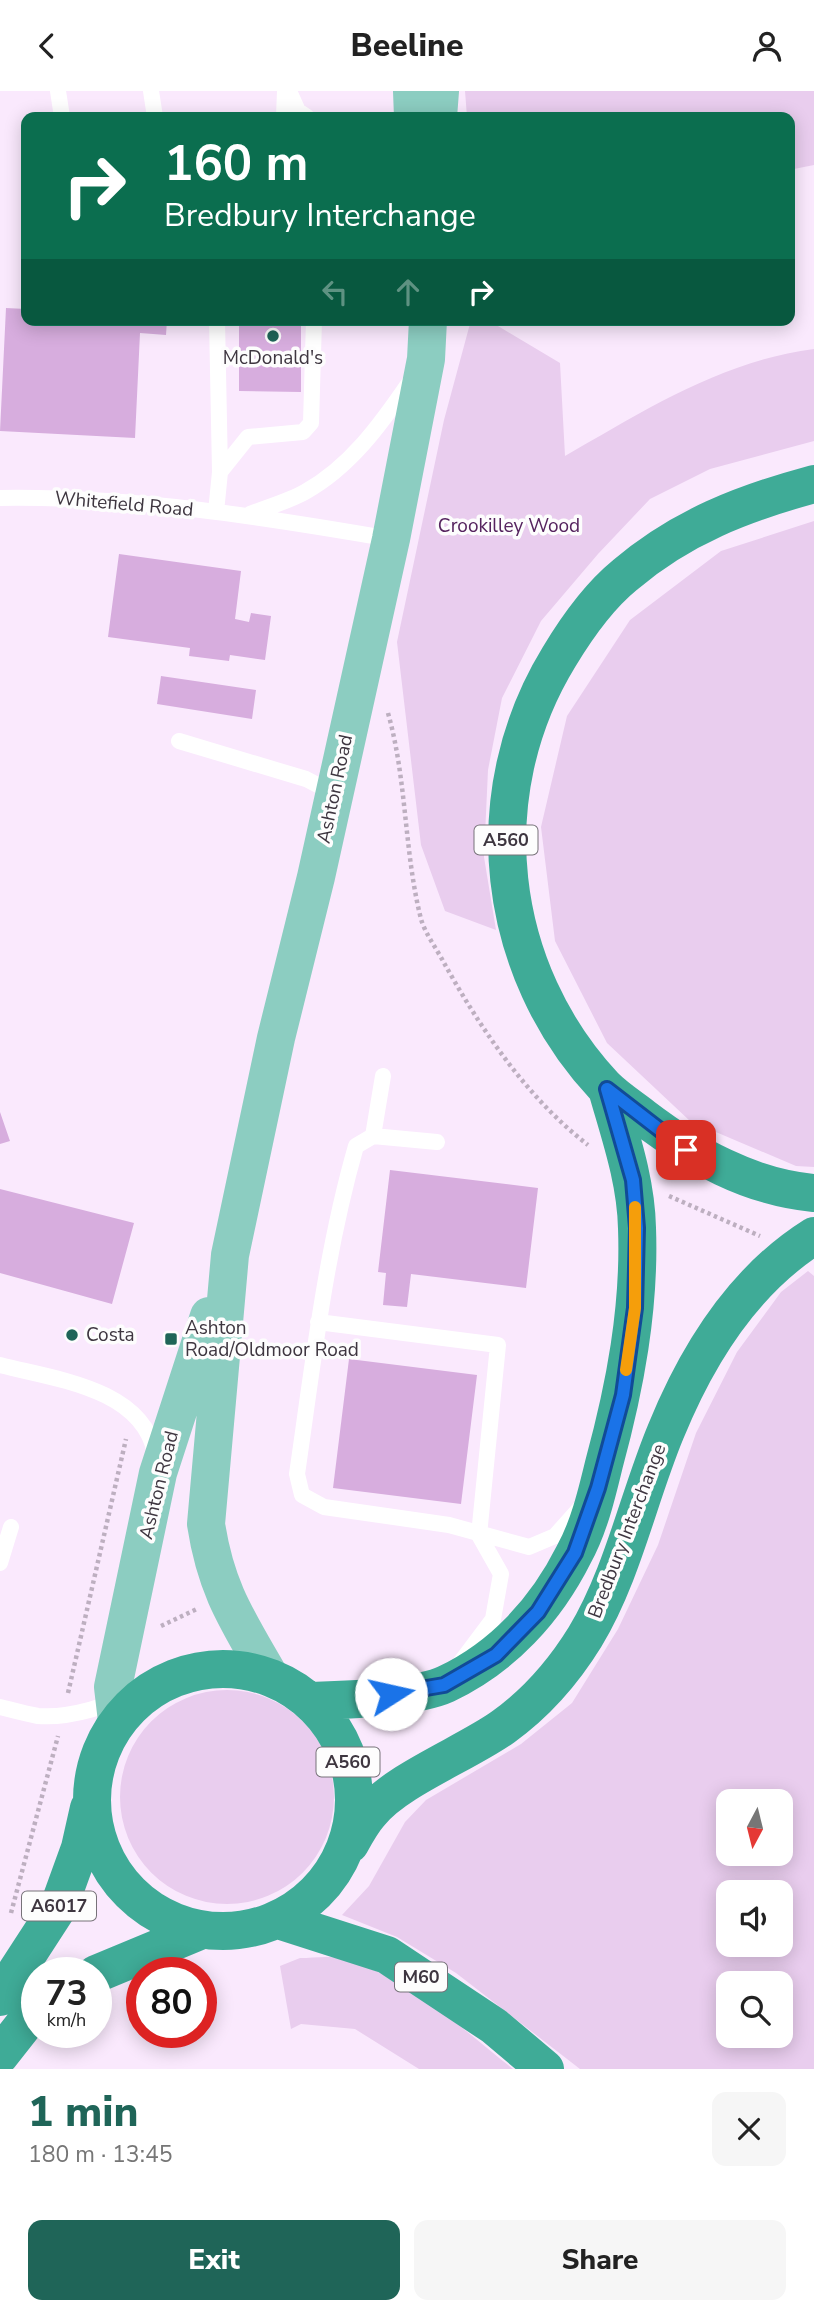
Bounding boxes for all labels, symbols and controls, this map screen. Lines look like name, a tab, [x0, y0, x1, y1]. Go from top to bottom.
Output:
text: Beeline	[350, 24, 464, 67]
icon: back	[28, 27, 66, 65]
icon: person	[748, 27, 786, 65]
text: 160 m	[164, 130, 308, 197]
icon: right	[49, 140, 140, 231]
text: Bredbury Interchange	[164, 194, 476, 237]
icon: left	[316, 273, 354, 311]
icon: ahead	[389, 273, 427, 311]
icon: right	[462, 273, 500, 311]
marker: McDonald's	[265, 328, 281, 344]
place label: McDonald's	[223, 345, 323, 371]
street label: Whitefield Road	[54, 485, 194, 523]
park label: Crookilley Wood	[438, 513, 580, 539]
street label: Ashton Road	[311, 732, 359, 846]
road number: A560	[475, 825, 538, 855]
pin	[656, 1120, 716, 1180]
icon: arrive	[667, 1131, 705, 1169]
place label: Ashton Road/Oldmoor Road	[185, 1315, 359, 1363]
place label: Costa	[86, 1322, 134, 1348]
marker: Costa	[64, 1327, 80, 1343]
marker: Ashton Road/Oldmoor Road	[163, 1331, 179, 1347]
street label: Ashton Road	[133, 1428, 185, 1542]
street label: Bredbury Interchange	[582, 1440, 672, 1622]
position arrow	[354, 1657, 428, 1731]
road number: A560	[316, 1747, 380, 1777]
north arrow	[716, 1789, 793, 1865]
map controls	[716, 1789, 793, 2048]
button: sound	[716, 1880, 793, 1957]
road number: A6017	[22, 1891, 96, 1920]
speed limit sign: 80	[126, 1957, 217, 2048]
road number: M60	[395, 1963, 447, 1991]
text: 73	[45, 1970, 88, 2017]
button: search	[716, 1971, 793, 2048]
text: km/h	[47, 2008, 86, 2032]
text: 1 min	[28, 2084, 138, 2141]
button: close	[712, 2092, 786, 2166]
text: 180 m · 13:45	[28, 2139, 173, 2170]
button: Exit	[28, 2220, 400, 2300]
button: Share	[414, 2220, 786, 2300]

